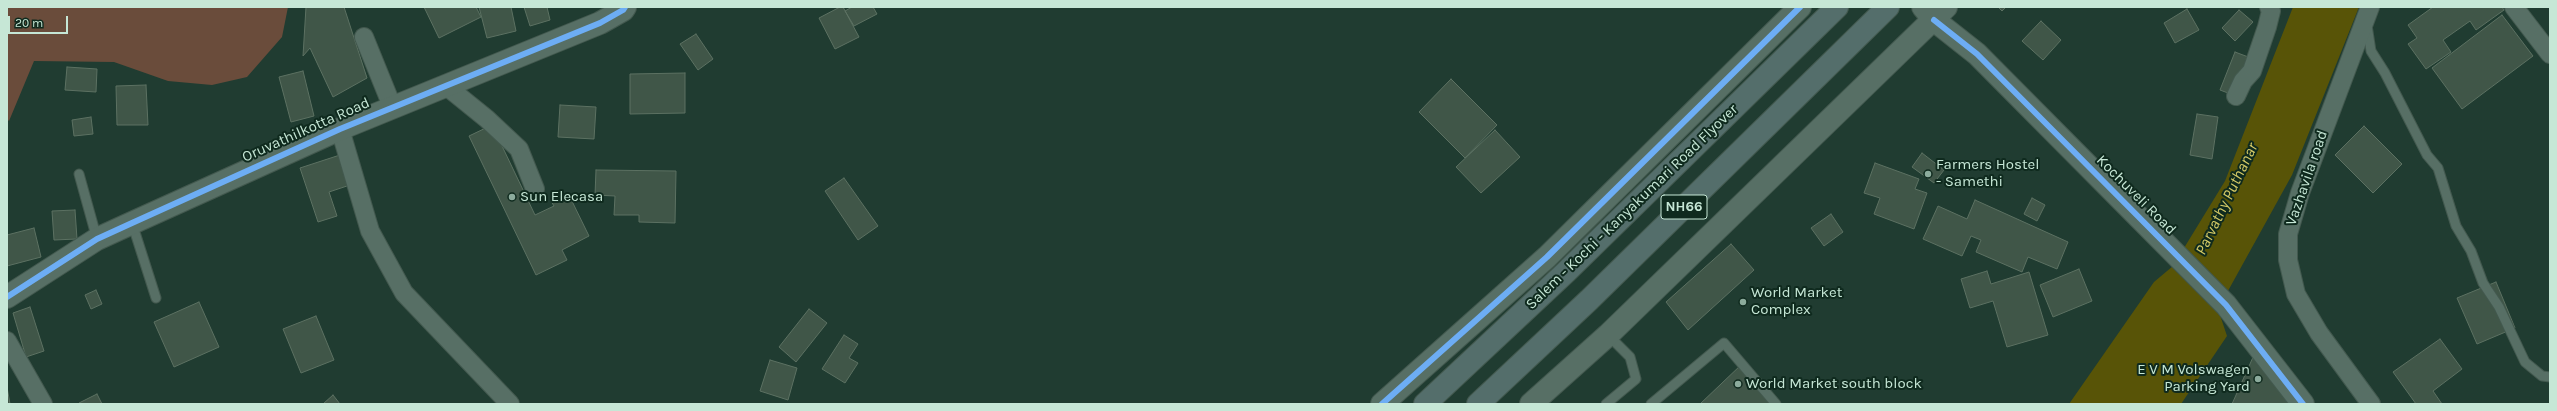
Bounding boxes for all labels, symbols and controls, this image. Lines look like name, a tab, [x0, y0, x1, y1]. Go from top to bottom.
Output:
scale bar	[10, 8, 70, 34]
text: 20 m	[15, 16, 43, 30]
street label: Oruvathilkotta Road	[239, 94, 373, 166]
street label: Salem - Kochi - Kanyakumari Road Flyover	[1522, 101, 1742, 313]
street label: Vazhavila road	[2282, 128, 2332, 228]
water label: Parvathy Puthanar	[2192, 140, 2262, 258]
street label: Kochuveli Road	[2092, 151, 2180, 239]
place label: Farmers Hostel - Samethi	[1936, 156, 2039, 191]
marker: Farmers Hostel - Samethi	[1923, 169, 1933, 179]
place label: Sun Elecasa	[520, 188, 603, 206]
marker: Sun Elecasa	[507, 192, 517, 202]
road number: NH66	[1661, 195, 1707, 219]
place label: World Market Complex	[1751, 284, 1842, 319]
marker: World Market Complex	[1738, 297, 1748, 307]
place label: E V M Volswagen Parking Yard	[2137, 361, 2250, 396]
marker: E V M Volswagen Parking Yard	[2253, 374, 2263, 384]
place label: World Market south block	[1746, 375, 1922, 393]
marker: World Market south block	[1733, 379, 1743, 389]

